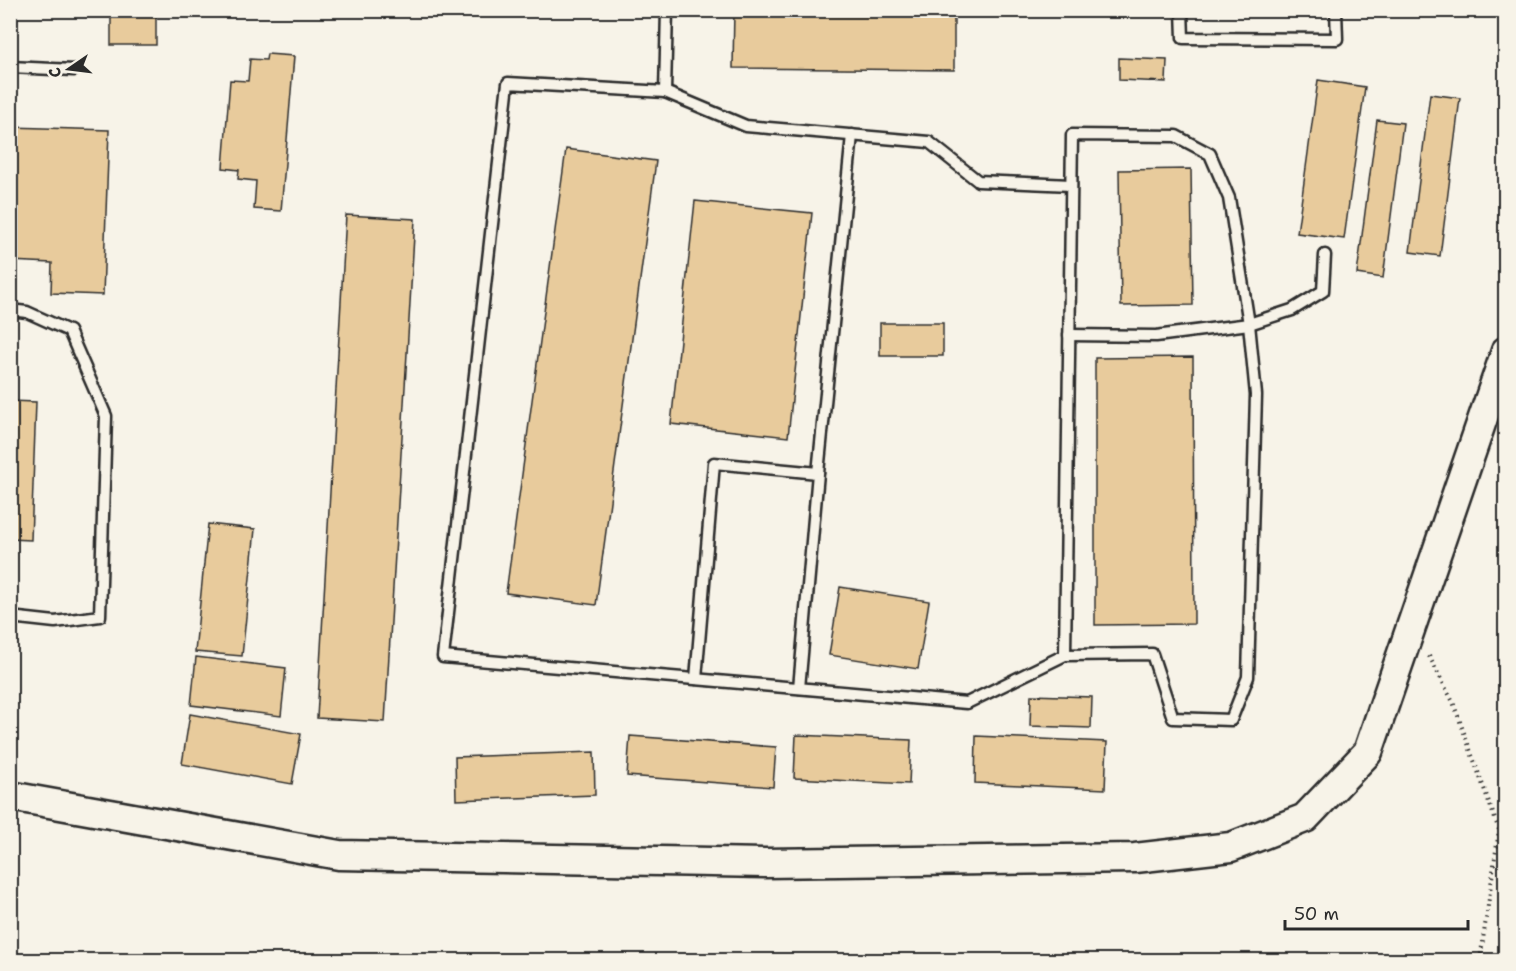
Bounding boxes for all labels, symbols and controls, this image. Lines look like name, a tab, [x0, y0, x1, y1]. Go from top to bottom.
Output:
north arrow	[39, 39, 99, 99]
text: С	[44, 65, 66, 80]
scale bar	[1285, 893, 1468, 931]
text: 50 m	[1294, 902, 1339, 926]

